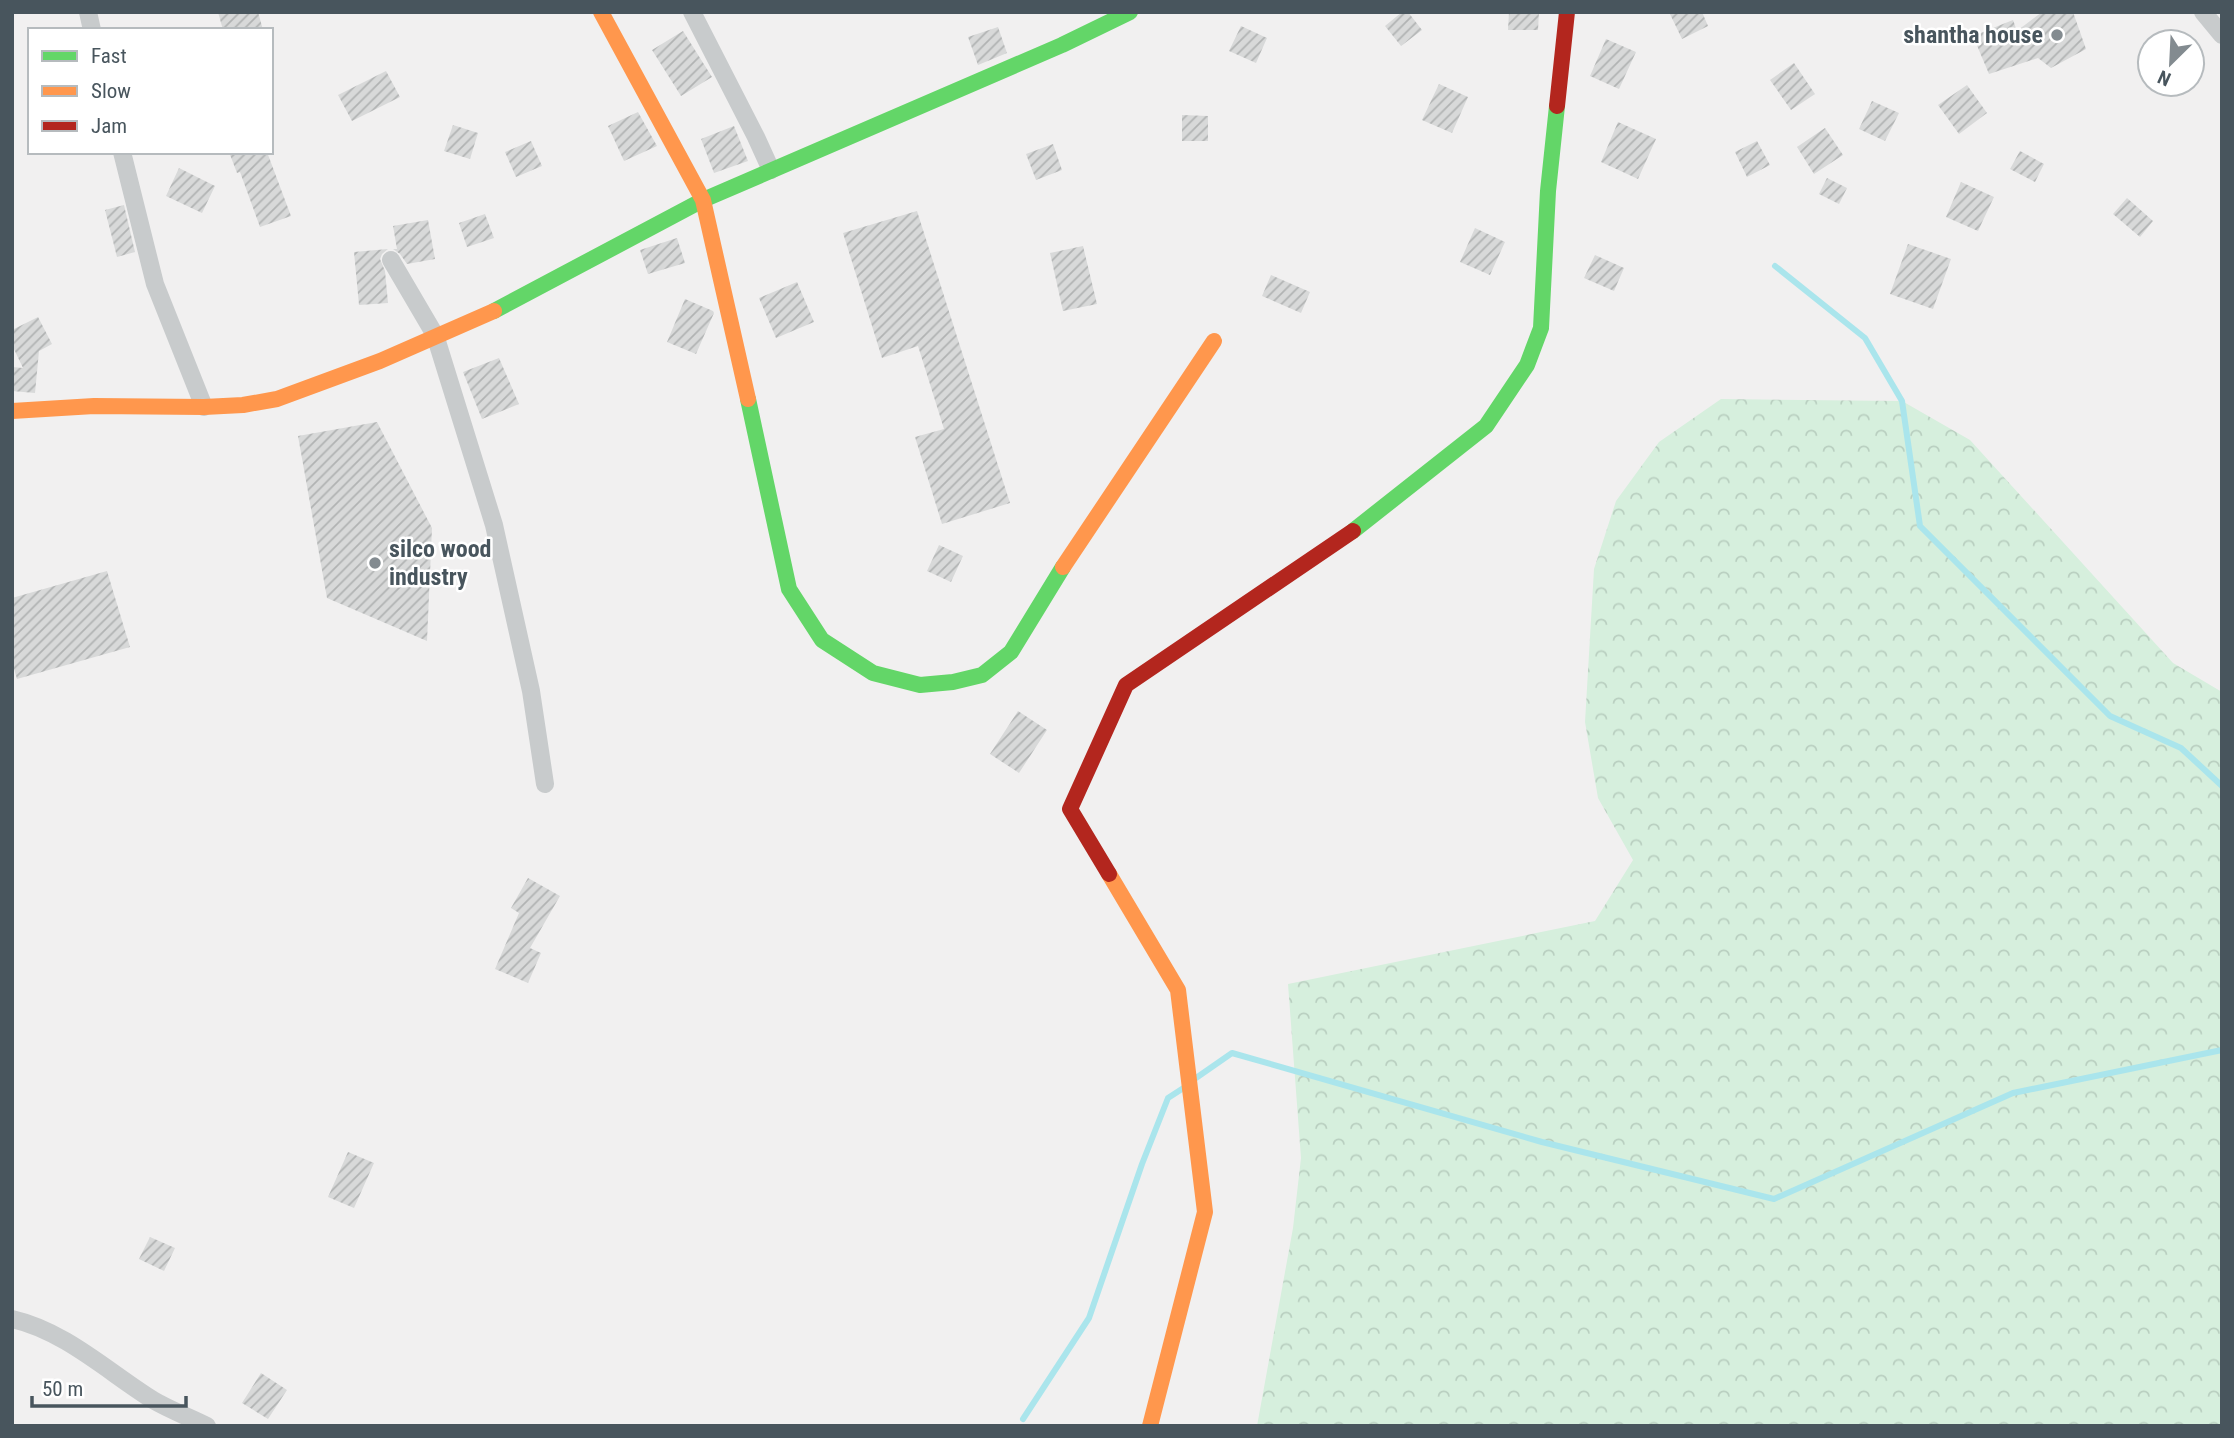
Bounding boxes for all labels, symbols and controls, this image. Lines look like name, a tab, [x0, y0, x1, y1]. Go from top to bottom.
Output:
place label: shantha house	[1903, 21, 2043, 49]
marker: shantha house	[2049, 27, 2065, 43]
legend	[28, 28, 273, 154]
north arrow	[2136, 28, 2206, 98]
text: Fast	[91, 44, 127, 68]
text: N	[2154, 65, 2174, 91]
text: Slow	[91, 79, 131, 103]
text: Jam	[91, 114, 127, 138]
place label: silco wood industry	[389, 535, 491, 591]
marker: silco wood industry	[367, 555, 383, 571]
scale bar	[32, 1364, 186, 1408]
text: 50 m	[42, 1377, 83, 1401]

